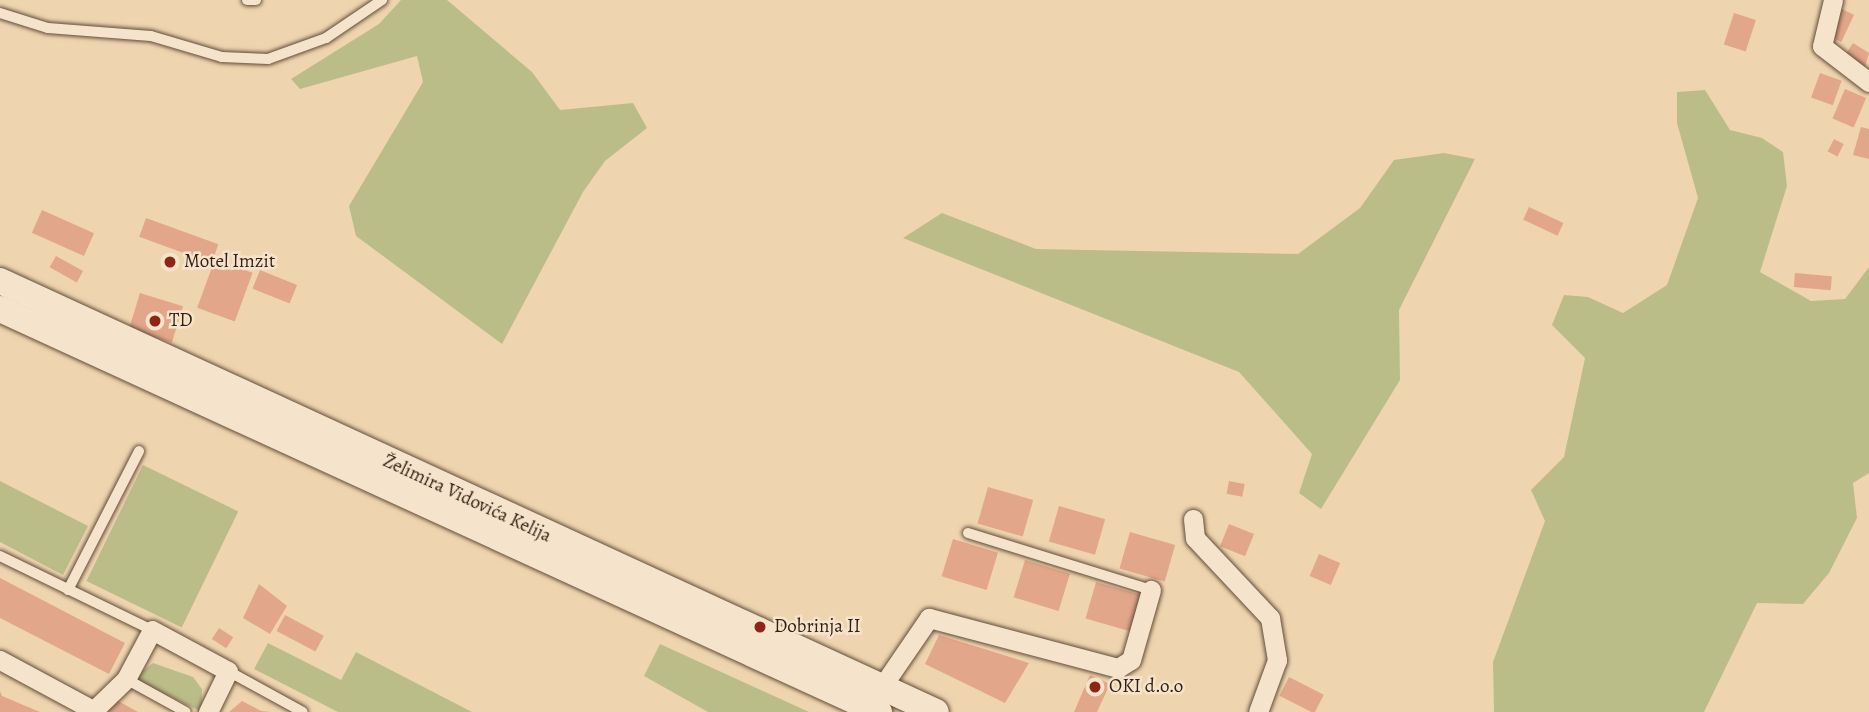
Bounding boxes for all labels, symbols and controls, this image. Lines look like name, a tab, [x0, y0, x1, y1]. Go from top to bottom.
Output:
place label: Motel Imzit	[184, 251, 275, 273]
marker: Motel Imzit	[162, 254, 178, 270]
place label: TD	[169, 310, 193, 332]
marker: TD	[147, 313, 163, 329]
street label: Želimira Vidovića Kelija	[379, 450, 555, 548]
place label: Dobrinja II	[774, 616, 861, 638]
marker: Dobrinja II	[752, 619, 768, 635]
place label: OKI d.o.o	[1109, 676, 1183, 698]
marker: OKI d.o.o	[1087, 679, 1103, 695]

